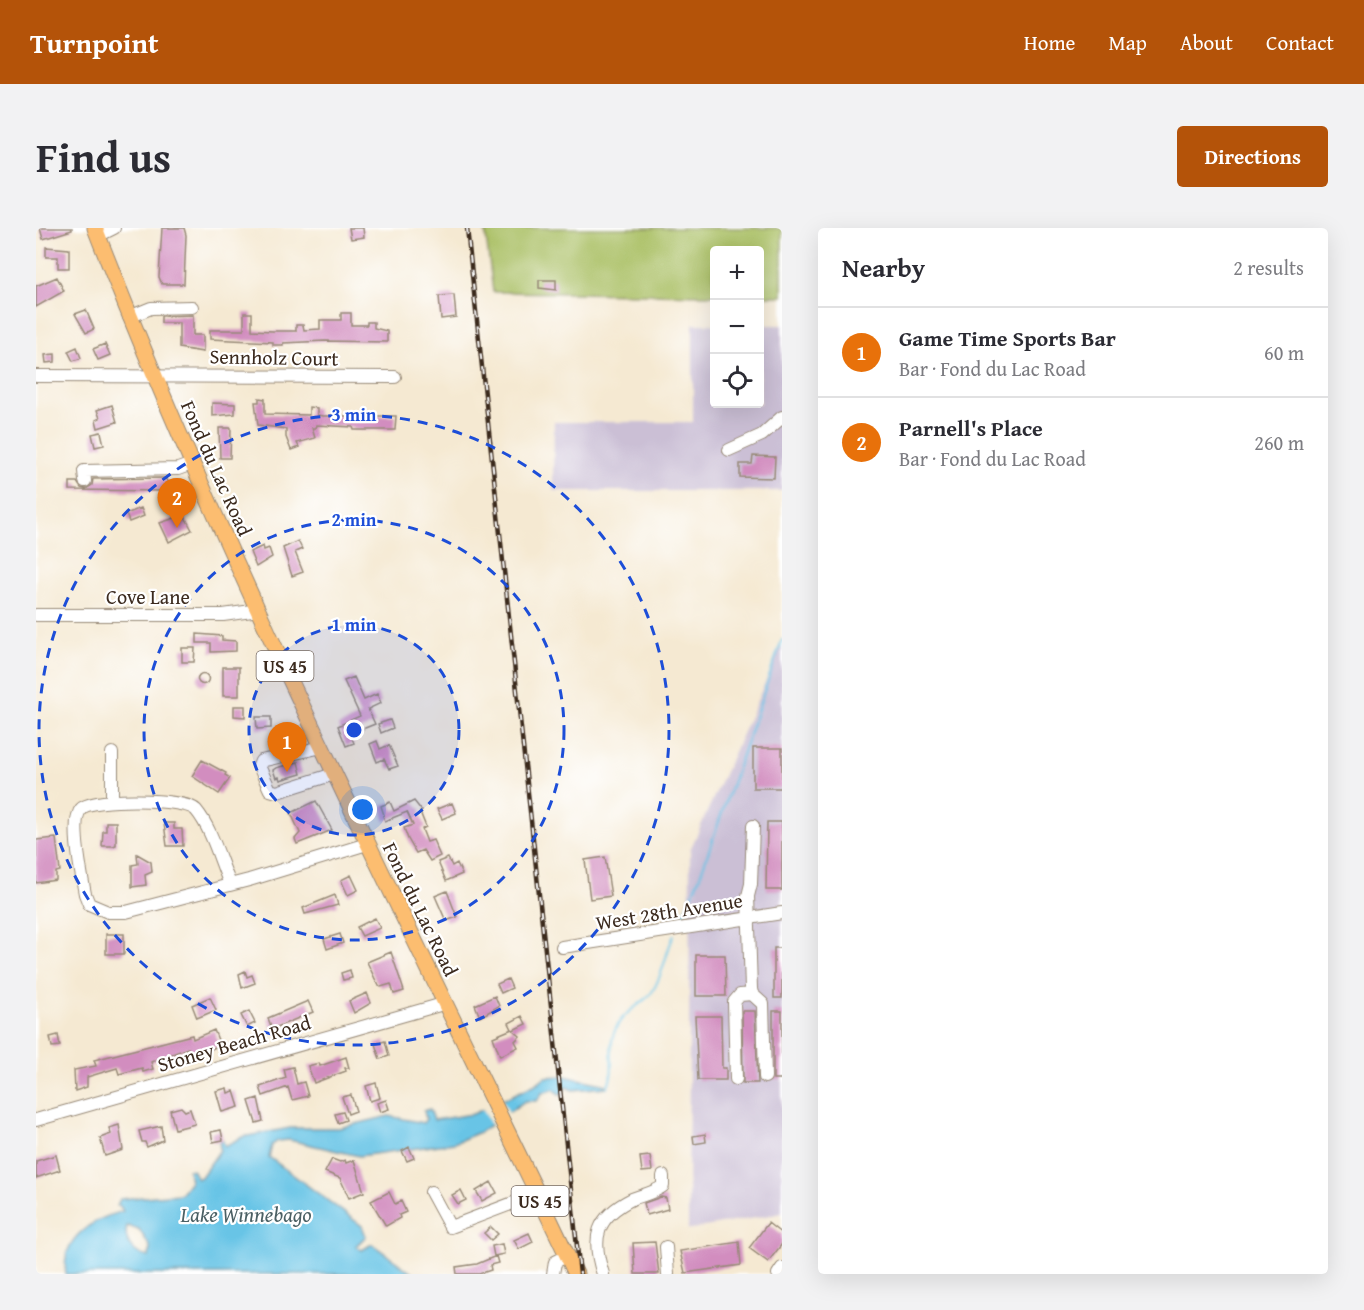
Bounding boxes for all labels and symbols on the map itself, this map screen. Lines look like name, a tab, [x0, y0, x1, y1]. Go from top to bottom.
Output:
street label: Sennholz Court	[209, 341, 339, 373]
street label: Fond du Lac Road	[174, 396, 260, 541]
text: 3 min	[332, 401, 377, 428]
pin: 2	[158, 478, 196, 528]
text: 2 min	[332, 506, 377, 533]
street label: Cove Lane	[106, 582, 190, 611]
text: 1 min	[332, 611, 377, 638]
road number: US 45	[256, 651, 314, 681]
centre of rings	[344, 720, 364, 740]
pin: 1	[268, 722, 306, 772]
your location	[348, 795, 377, 824]
street label: Fond du Lac Road	[376, 837, 466, 981]
street label: West 28th Avenue	[593, 885, 745, 937]
street label: Stoney Beach Road	[154, 1007, 314, 1079]
road number: US 45	[512, 1186, 568, 1216]
water label: Lake Winnebago	[180, 1199, 311, 1230]

